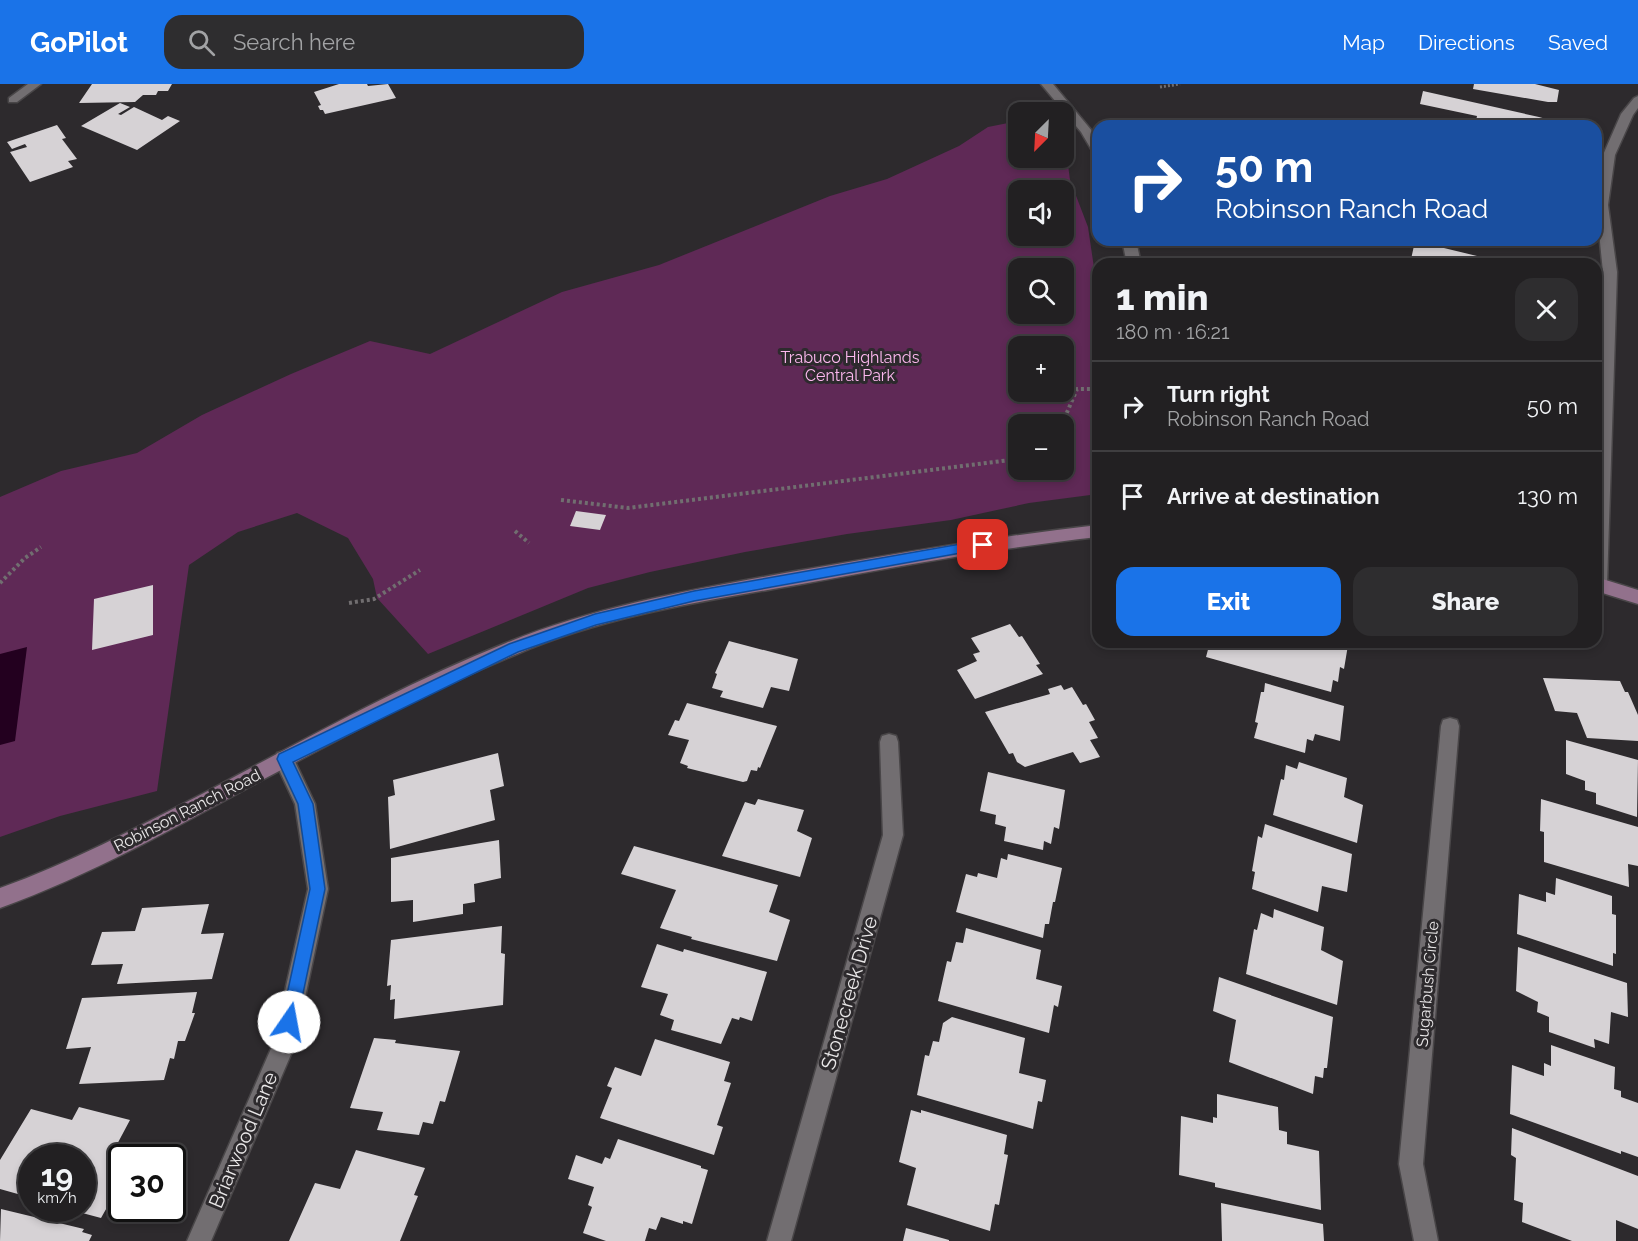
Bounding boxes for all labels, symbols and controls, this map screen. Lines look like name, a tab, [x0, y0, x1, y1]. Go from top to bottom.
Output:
search box	[164, 15, 584, 69]
text: GoPilot	[30, 26, 128, 59]
icon: search	[185, 26, 218, 59]
text: Search here	[233, 29, 355, 55]
text: Map	[1342, 30, 1385, 55]
text: Directions	[1418, 30, 1515, 55]
text: Saved	[1548, 30, 1608, 55]
north arrow	[1008, 102, 1074, 168]
map controls	[1008, 102, 1074, 480]
text: 50 m	[1215, 143, 1313, 192]
icon: right	[1116, 144, 1194, 222]
button: sound	[1008, 180, 1074, 246]
text: Robinson Ranch Road	[1215, 193, 1488, 224]
button: search	[1008, 258, 1074, 324]
text: 1 min	[1116, 276, 1208, 318]
button: close	[1515, 278, 1578, 341]
text: 180 m · 16:21	[1116, 320, 1229, 344]
button: +	[1008, 336, 1074, 402]
park label: Trabuco Highlands Central Park	[781, 348, 920, 385]
text: Turn right	[1167, 381, 1270, 407]
icon: right	[1116, 390, 1149, 423]
text: 50 m	[1527, 393, 1578, 419]
text: Robinson Ranch Road	[1167, 407, 1370, 431]
button: −	[1008, 414, 1074, 480]
icon: arrive	[1116, 480, 1149, 513]
text: Arrive at destination	[1167, 483, 1380, 509]
text: 130 m	[1518, 483, 1578, 509]
pin	[957, 519, 1008, 570]
icon: arrive	[966, 528, 999, 561]
button: Exit	[1116, 567, 1341, 636]
button: Share	[1353, 567, 1578, 636]
street label: Robinson Ranch Road	[111, 765, 264, 856]
street label: Stonecreek Drive	[816, 913, 882, 1072]
street label: Sugarbush Circle	[1413, 920, 1442, 1048]
position arrow	[257, 990, 321, 1054]
street label: Briarwood Lane	[203, 1068, 283, 1212]
speed limit sign: 30	[108, 1144, 186, 1222]
text: 19	[41, 1158, 73, 1193]
text: km/h	[37, 1189, 77, 1207]

